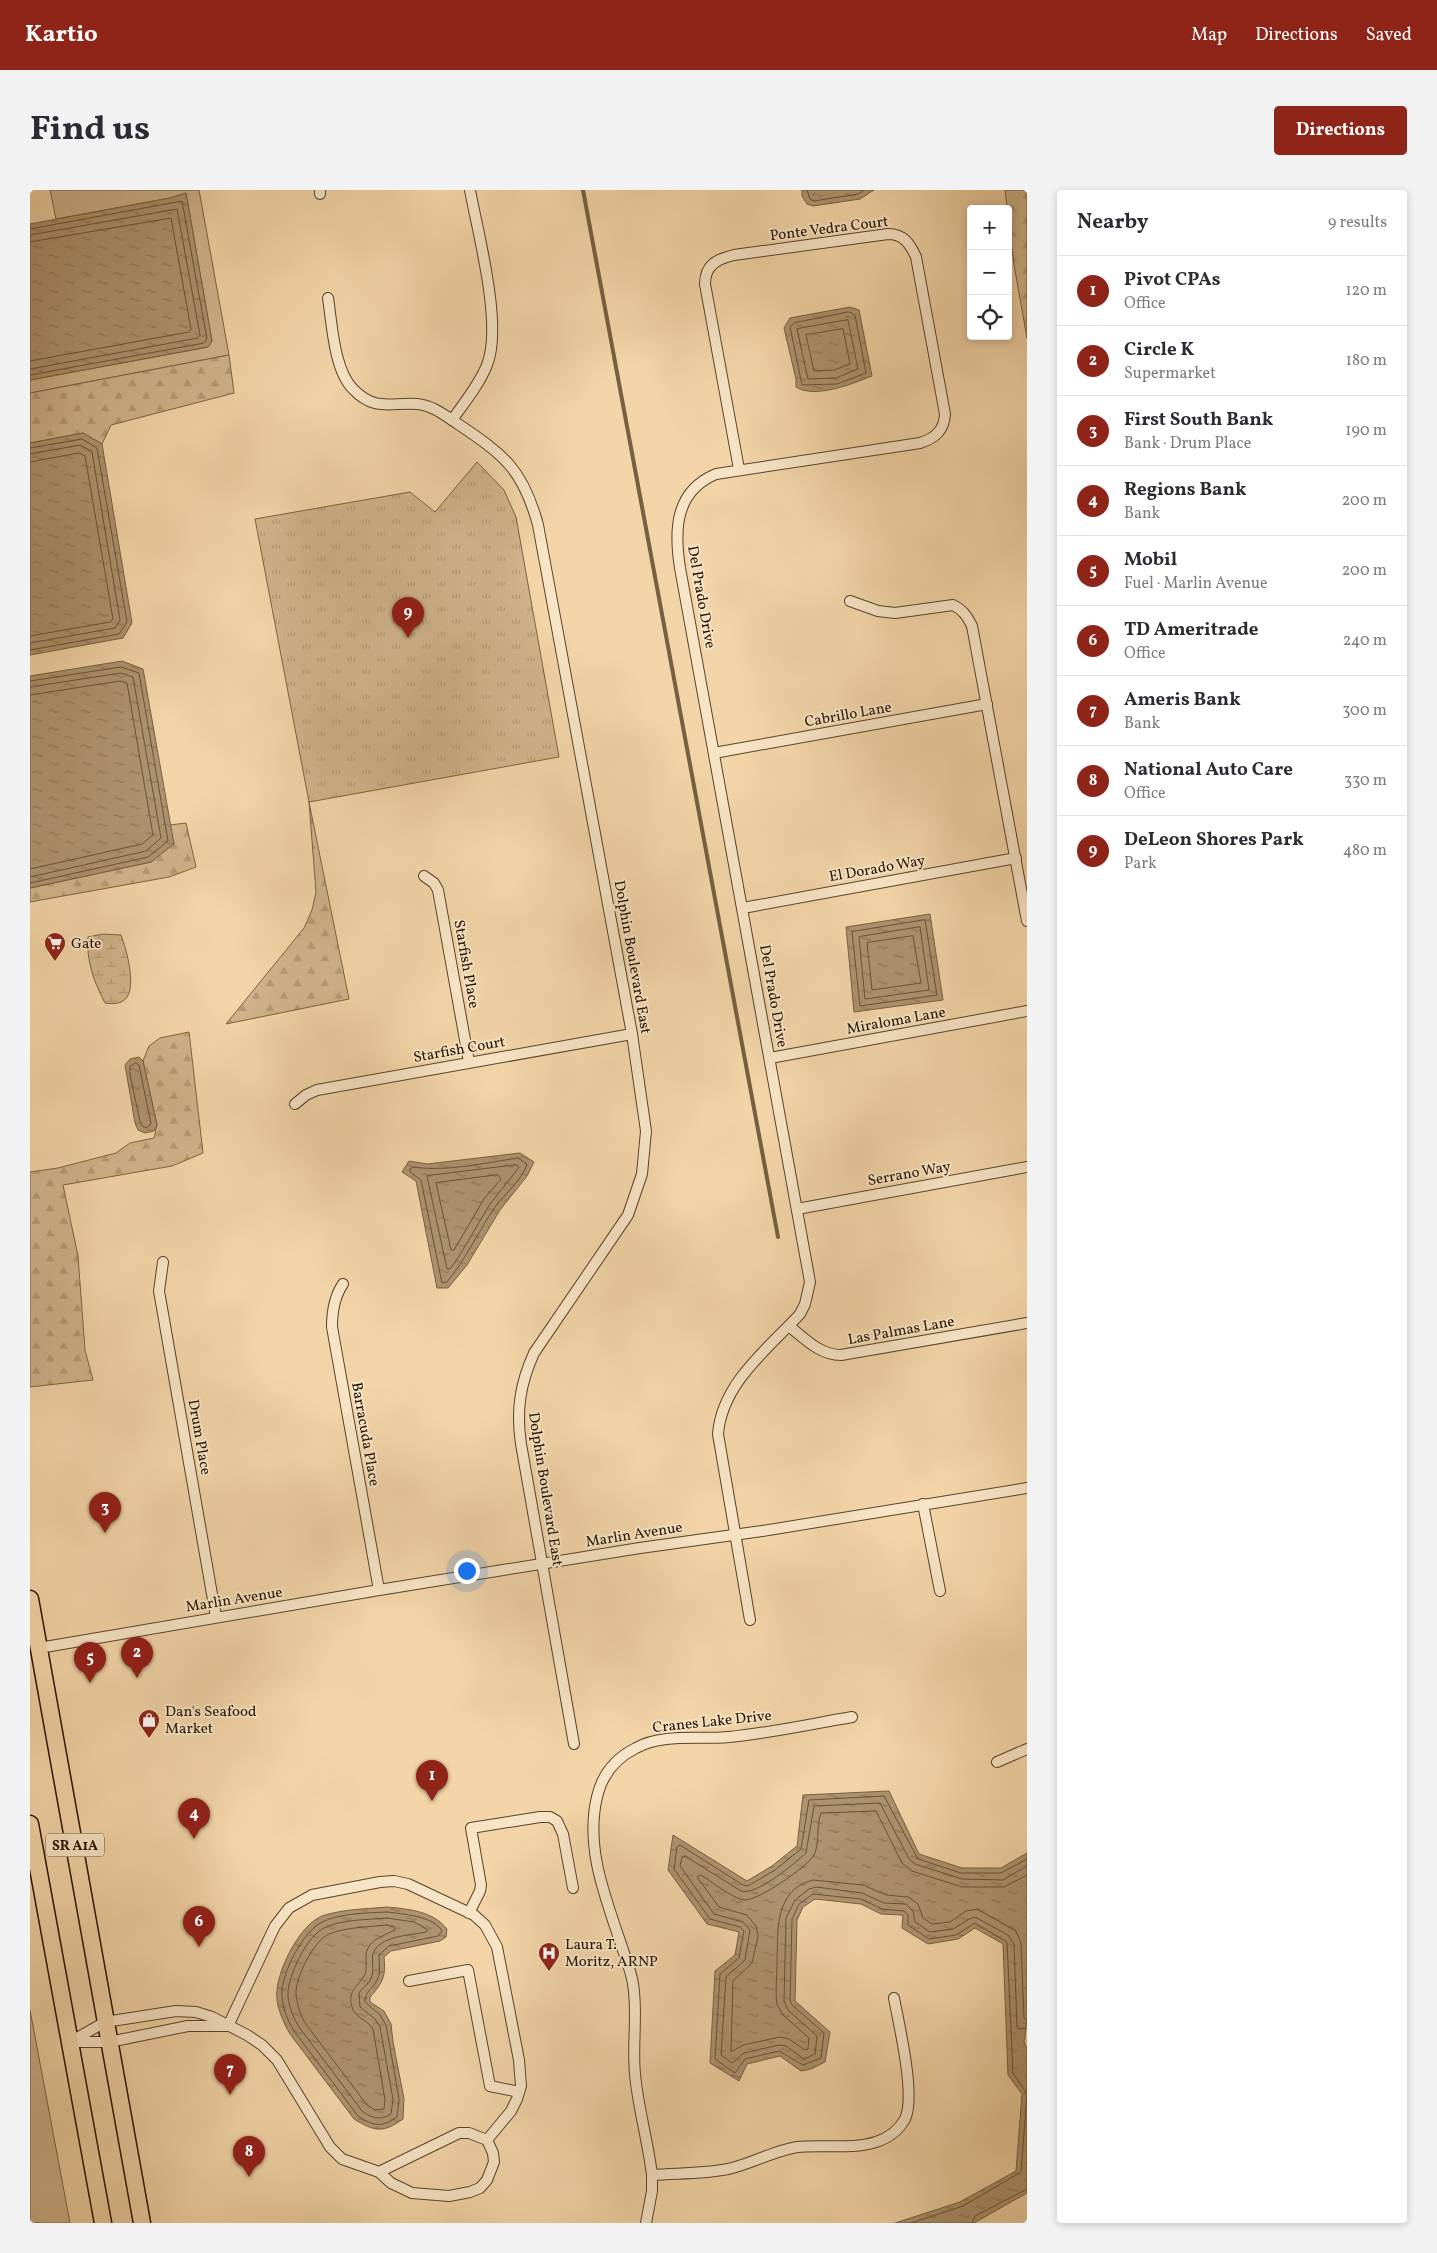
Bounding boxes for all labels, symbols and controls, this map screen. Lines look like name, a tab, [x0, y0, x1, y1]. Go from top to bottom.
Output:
text: Kartio	[25, 18, 98, 52]
text: Map	[1191, 23, 1227, 48]
text: Directions	[1255, 23, 1338, 48]
text: Saved	[1366, 23, 1412, 48]
text: Find us	[30, 106, 150, 154]
button: Directions	[1274, 106, 1407, 155]
map controls	[967, 205, 1012, 340]
button: +	[967, 205, 1012, 250]
text: Nearby	[1077, 208, 1148, 237]
street label: Ponte Vedra Court	[769, 212, 890, 247]
text: 9 results	[1328, 212, 1387, 234]
button: −	[967, 250, 1012, 295]
text: Pivot CPAs	[1124, 267, 1220, 293]
text: 1	[1090, 280, 1096, 302]
text: 120 m	[1345, 280, 1387, 302]
text: Office	[1124, 293, 1166, 315]
button: locate	[967, 295, 1012, 340]
text: Circle K	[1124, 337, 1194, 363]
text: 2	[1089, 350, 1097, 372]
text: 180 m	[1346, 350, 1387, 372]
text: Supermarket	[1124, 363, 1216, 385]
text: First South Bank	[1124, 407, 1273, 433]
text: 3	[1089, 420, 1097, 442]
text: 190 m	[1345, 420, 1387, 442]
text: Bank · Drum Place	[1124, 433, 1251, 455]
text: Regions Bank	[1124, 477, 1247, 503]
text: 4	[1088, 490, 1098, 512]
text: 200 m	[1342, 490, 1387, 512]
text: Bank	[1124, 503, 1160, 525]
street label: Del Prado Drive	[681, 544, 720, 650]
text: Mobil	[1124, 547, 1177, 573]
text: 5	[1089, 560, 1097, 582]
text: 200 m	[1342, 560, 1387, 582]
text: Fuel · Marlin Avenue	[1124, 573, 1268, 595]
pin: 9	[392, 597, 424, 638]
text: TD Ameritrade	[1124, 617, 1258, 643]
text: 6	[1089, 630, 1097, 652]
text: 240 m	[1343, 630, 1387, 652]
text: Office	[1124, 643, 1166, 665]
text: Ameris Bank	[1124, 687, 1241, 713]
street label: Cabrillo Lane	[803, 697, 893, 733]
text: 7	[1089, 700, 1097, 722]
text: 300 m	[1342, 700, 1387, 722]
text: Bank	[1124, 713, 1160, 735]
text: National Auto Care	[1124, 757, 1293, 783]
text: 8	[1089, 770, 1097, 792]
text: 330 m	[1344, 770, 1387, 792]
text: Office	[1124, 783, 1166, 805]
text: DeLeon Shores Park	[1124, 827, 1304, 853]
text: 9	[1089, 840, 1097, 862]
text: 480 m	[1343, 840, 1387, 862]
street label: El Dorado Way	[828, 851, 927, 888]
text: Park	[1124, 853, 1157, 875]
street label: Dolphin Boulevard East	[608, 879, 655, 1036]
street label: Starfish Place	[447, 918, 484, 1010]
supermarket icon: Gate	[43, 931, 67, 962]
place label: Gate	[71, 934, 101, 955]
street label: Del Prado Drive	[753, 943, 792, 1049]
street label: Miraloma Lane	[845, 1002, 948, 1041]
street label: Starfish Court	[412, 1032, 507, 1069]
street label: Serrano Way	[866, 1157, 952, 1192]
street label: Las Palmas Lane	[846, 1312, 956, 1351]
street label: Barracuda Place	[345, 1381, 384, 1488]
street label: Drum Place	[182, 1398, 216, 1477]
street label: Dolphin Boulevard East	[522, 1411, 567, 1568]
pin: 3	[89, 1492, 121, 1533]
street label: Marlin Avenue	[584, 1517, 684, 1553]
your location	[454, 1558, 480, 1584]
street label: Marlin Avenue	[184, 1582, 284, 1618]
pin: 2	[121, 1637, 153, 1678]
pin: 5	[74, 1642, 106, 1683]
place label: Dan's Seafood Market	[165, 1702, 256, 1740]
street label: Cranes Lake Drive	[652, 1706, 773, 1739]
shop icon: Dan's Seafood Market	[137, 1708, 161, 1739]
pin: 1	[416, 1760, 448, 1801]
pin: 4	[178, 1798, 210, 1839]
road number: SR A1A	[46, 1834, 104, 1856]
pin: 6	[183, 1906, 215, 1947]
place label: Laura T. Moritz, ARNP	[565, 1935, 658, 1973]
hospital icon: Laura T. Moritz, ARNP	[537, 1941, 561, 1972]
pin: 7	[214, 2054, 246, 2095]
pin: 8	[233, 2136, 265, 2177]

